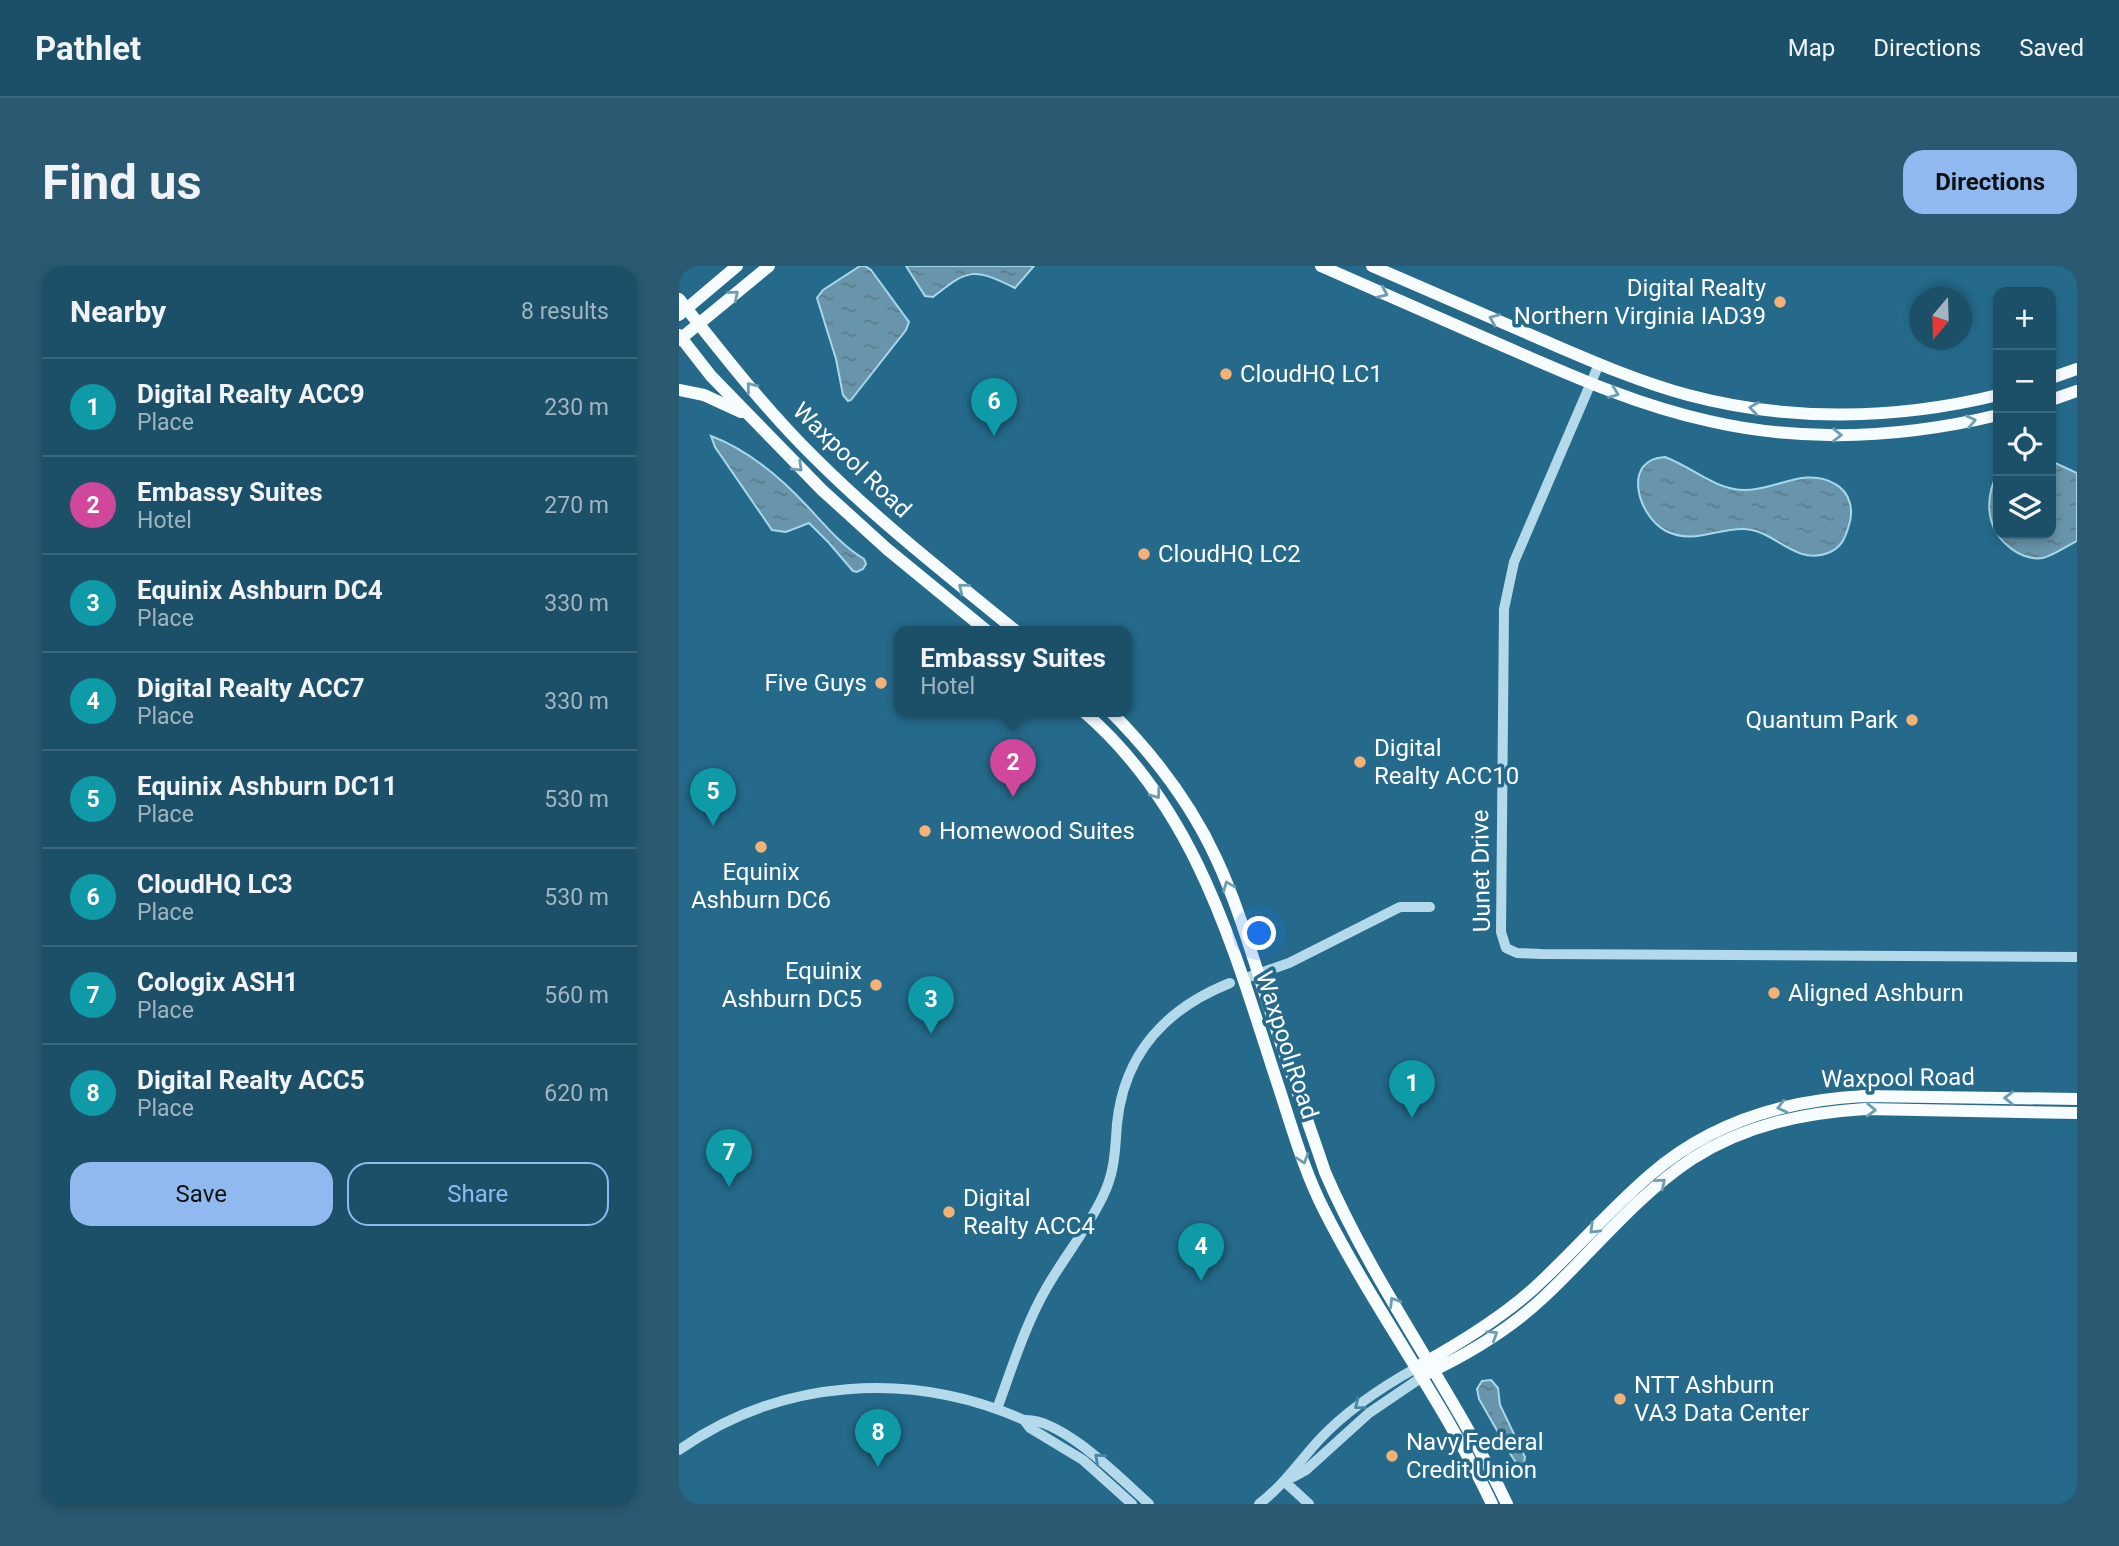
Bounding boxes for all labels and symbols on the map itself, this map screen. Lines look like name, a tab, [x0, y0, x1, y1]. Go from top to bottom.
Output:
place label: Digital Realty Northern Virginia IAD39	[1514, 274, 1767, 330]
one-way arrow	[1376, 285, 1388, 299]
north arrow	[1909, 287, 1972, 350]
one-way arrow	[726, 290, 738, 303]
marker: Digital Realty Northern Virginia IAD39	[1772, 294, 1788, 310]
one-way arrow	[1488, 313, 1501, 327]
place label: CloudHQ LC1	[1240, 360, 1383, 388]
marker: CloudHQ LC1	[1218, 366, 1234, 382]
pin: 6	[971, 378, 1017, 436]
one-way arrow	[747, 383, 760, 395]
one-way arrow	[1608, 385, 1620, 399]
street label: Waxpool Road	[787, 397, 917, 523]
one-way arrow	[1748, 401, 1760, 416]
one-way arrow	[1965, 415, 1977, 430]
one-way arrow	[1832, 427, 1843, 443]
one-way arrow	[790, 459, 803, 472]
place label: CloudHQ LC2	[1158, 540, 1301, 568]
marker: CloudHQ LC2	[1136, 546, 1152, 562]
one-way arrow	[959, 583, 971, 596]
place label: Five Guys	[764, 669, 867, 697]
marker: Five Guys	[873, 675, 889, 691]
place label: Quantum Park	[1746, 706, 1899, 734]
marker: Quantum Park	[1904, 712, 1920, 728]
place label: Digital Realty ACC10	[1374, 734, 1519, 790]
pin: 2	[990, 739, 1036, 797]
marker: Digital Realty ACC10	[1352, 754, 1368, 770]
pin: 5	[690, 768, 736, 826]
one-way arrow	[1148, 786, 1161, 799]
street label: Uunet Drive	[1466, 810, 1496, 932]
place label: Homewood Suites	[939, 817, 1135, 845]
marker: Homewood Suites	[917, 823, 933, 839]
marker: Equinix Ashburn DC6	[753, 839, 769, 855]
place label: Equinix Ashburn DC6	[691, 858, 831, 914]
one-way arrow	[1222, 881, 1236, 893]
your location	[1242, 916, 1276, 950]
place label: Equinix Ashburn DC5	[722, 957, 862, 1013]
street label: Waxpool Road	[1250, 968, 1324, 1122]
pin: 3	[908, 976, 954, 1034]
marker: Equinix Ashburn DC5	[868, 977, 884, 993]
place label: Aligned Ashburn	[1788, 979, 1964, 1007]
marker: Aligned Ashburn	[1766, 985, 1782, 1001]
pin: 1	[1389, 1060, 1435, 1118]
street label: Waxpool Road	[1821, 1063, 1975, 1093]
one-way arrow	[2003, 1090, 2014, 1106]
one-way arrow	[1776, 1099, 1788, 1113]
one-way arrow	[1866, 1102, 1877, 1118]
pin: 7	[706, 1129, 752, 1187]
one-way arrow	[1295, 1153, 1309, 1165]
one-way arrow	[1653, 1179, 1666, 1191]
place label: Digital Realty ACC4	[963, 1184, 1095, 1240]
marker: Digital Realty ACC4	[941, 1204, 957, 1220]
one-way arrow	[1590, 1220, 1603, 1233]
pin: 4	[1178, 1223, 1224, 1281]
one-way arrow	[1389, 1297, 1402, 1310]
one-way arrow	[1485, 1331, 1498, 1344]
place label: NTT Ashburn VA3 Data Center	[1634, 1371, 1809, 1427]
marker: NTT Ashburn VA3 Data Center	[1612, 1391, 1628, 1407]
one-way arrow	[1354, 1396, 1366, 1409]
pin: 8	[855, 1409, 901, 1467]
place label: Navy Federal Credit Union	[1406, 1428, 1544, 1484]
marker: Navy Federal Credit Union	[1384, 1448, 1400, 1464]
one-way arrow	[1094, 1454, 1107, 1467]

